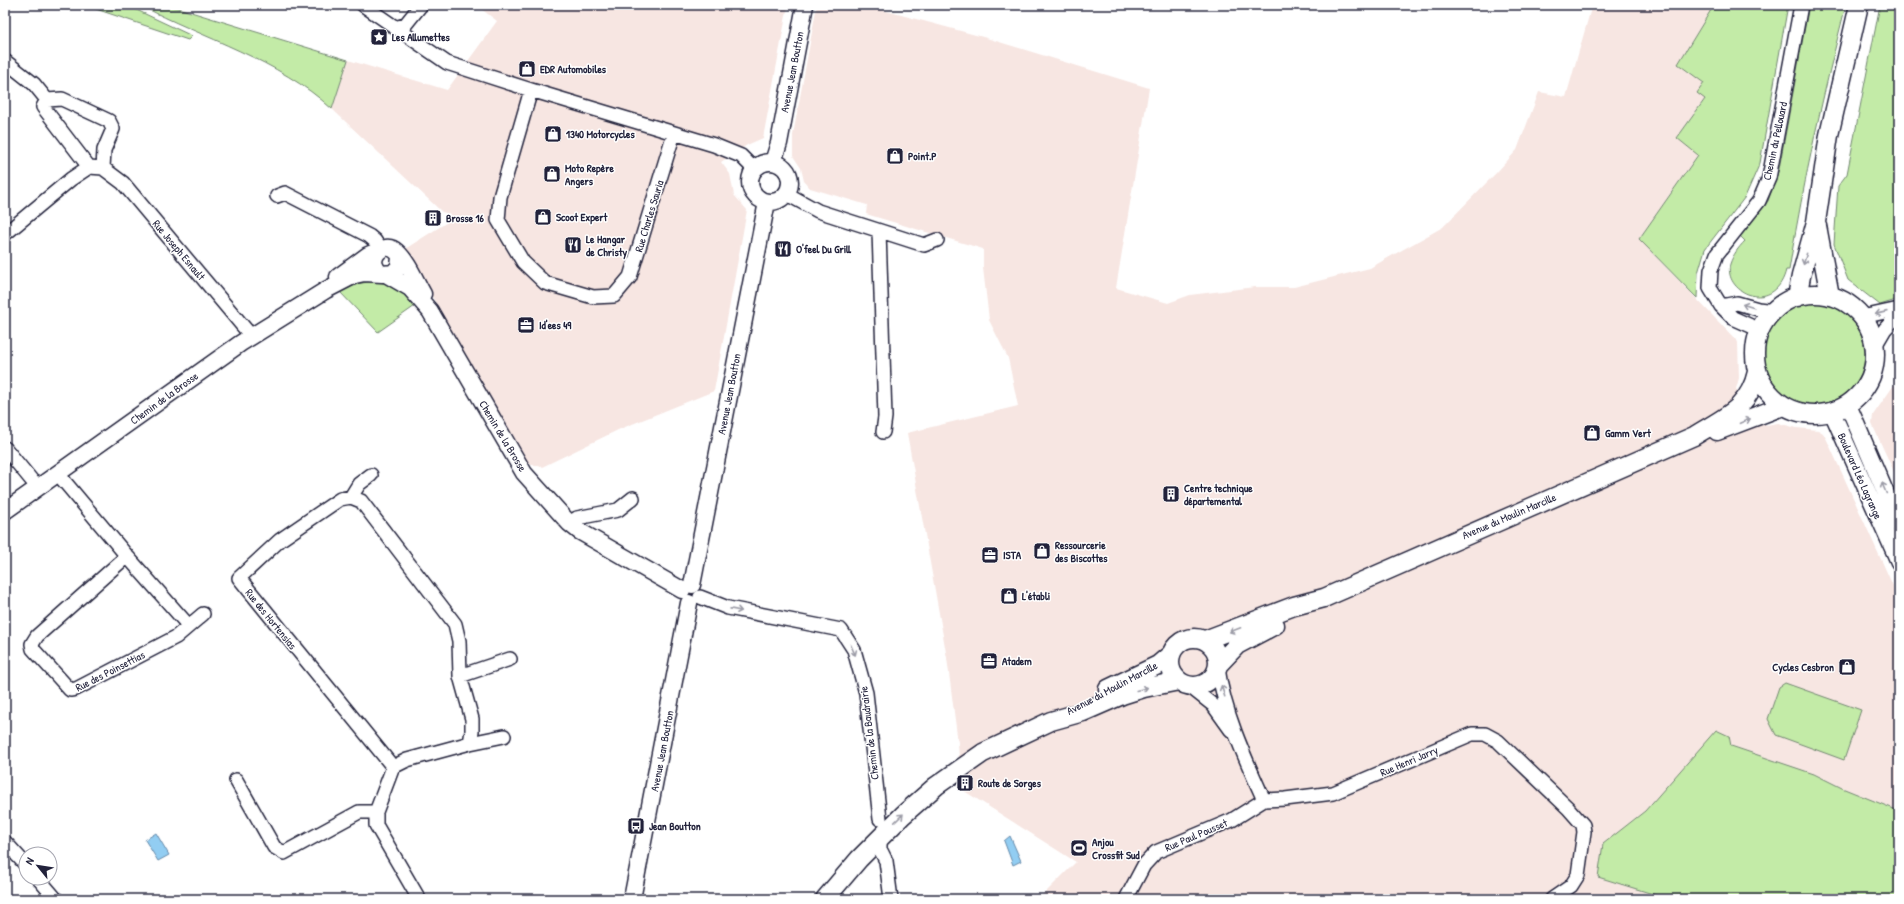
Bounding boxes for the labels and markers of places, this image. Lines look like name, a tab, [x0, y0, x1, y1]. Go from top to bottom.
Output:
place icon: Les Allumettes	[369, 27, 389, 47]
place label: Les Allumettes	[392, 30, 451, 44]
shop icon: EDR Automobiles	[517, 59, 537, 79]
place label: EDR Automobiles	[540, 62, 607, 76]
shop icon: 1340 Motorcycles	[543, 124, 563, 144]
place label: 1340 Motorcycles	[566, 127, 635, 142]
shop icon: Point.P	[885, 146, 905, 166]
place label: Point.P	[908, 149, 937, 163]
place label: Moto Repère Angers	[565, 161, 614, 189]
shop icon: Moto Repère Angers	[542, 164, 562, 184]
shop icon: Scoot Expert	[533, 207, 553, 227]
building icon: Brosse 16	[423, 208, 443, 228]
place label: Scoot Expert	[556, 210, 609, 225]
place label: Brosse 16	[446, 211, 485, 225]
place label: Le Hangar de Christy	[586, 232, 628, 260]
restaurant icon: Le Hangar de Christy	[563, 235, 583, 255]
restaurant icon: O'feel Du Grill	[773, 239, 793, 259]
place label: O'feel Du Grill	[796, 242, 852, 256]
office icon: Id'ees 49	[516, 315, 536, 335]
place label: Id'ees 49	[539, 318, 571, 332]
shop icon: Gamm Vert	[1582, 423, 1602, 443]
place label: Gamm Vert	[1605, 426, 1652, 440]
place label: Centre technique départemental	[1184, 481, 1253, 509]
building icon: Centre technique départemental	[1161, 484, 1181, 504]
place label: Ressourcerie des Biscottes	[1055, 538, 1108, 565]
shop icon: Ressourcerie des Biscottes	[1032, 541, 1052, 561]
office icon: ISTA	[980, 545, 1000, 565]
place label: ISTA	[1003, 548, 1022, 562]
shop icon: L'établi	[999, 586, 1019, 606]
place label: L'établi	[1022, 589, 1050, 603]
office icon: Atadem	[979, 651, 999, 671]
place label: Atadem	[1002, 654, 1032, 668]
shop icon: Cycles Cesbron	[1837, 657, 1857, 677]
place label: Cycles Cesbron	[1772, 660, 1834, 675]
building icon: Route de Sorges	[955, 773, 975, 793]
place label: Route de Sorges	[978, 776, 1042, 791]
bus stop icon: Jean Boutton	[626, 816, 646, 836]
place label: Jean Boutton	[649, 819, 701, 833]
place label: Anjou Crossfit Sud	[1092, 835, 1140, 862]
sports icon: Anjou Crossfit Sud	[1069, 838, 1089, 858]

